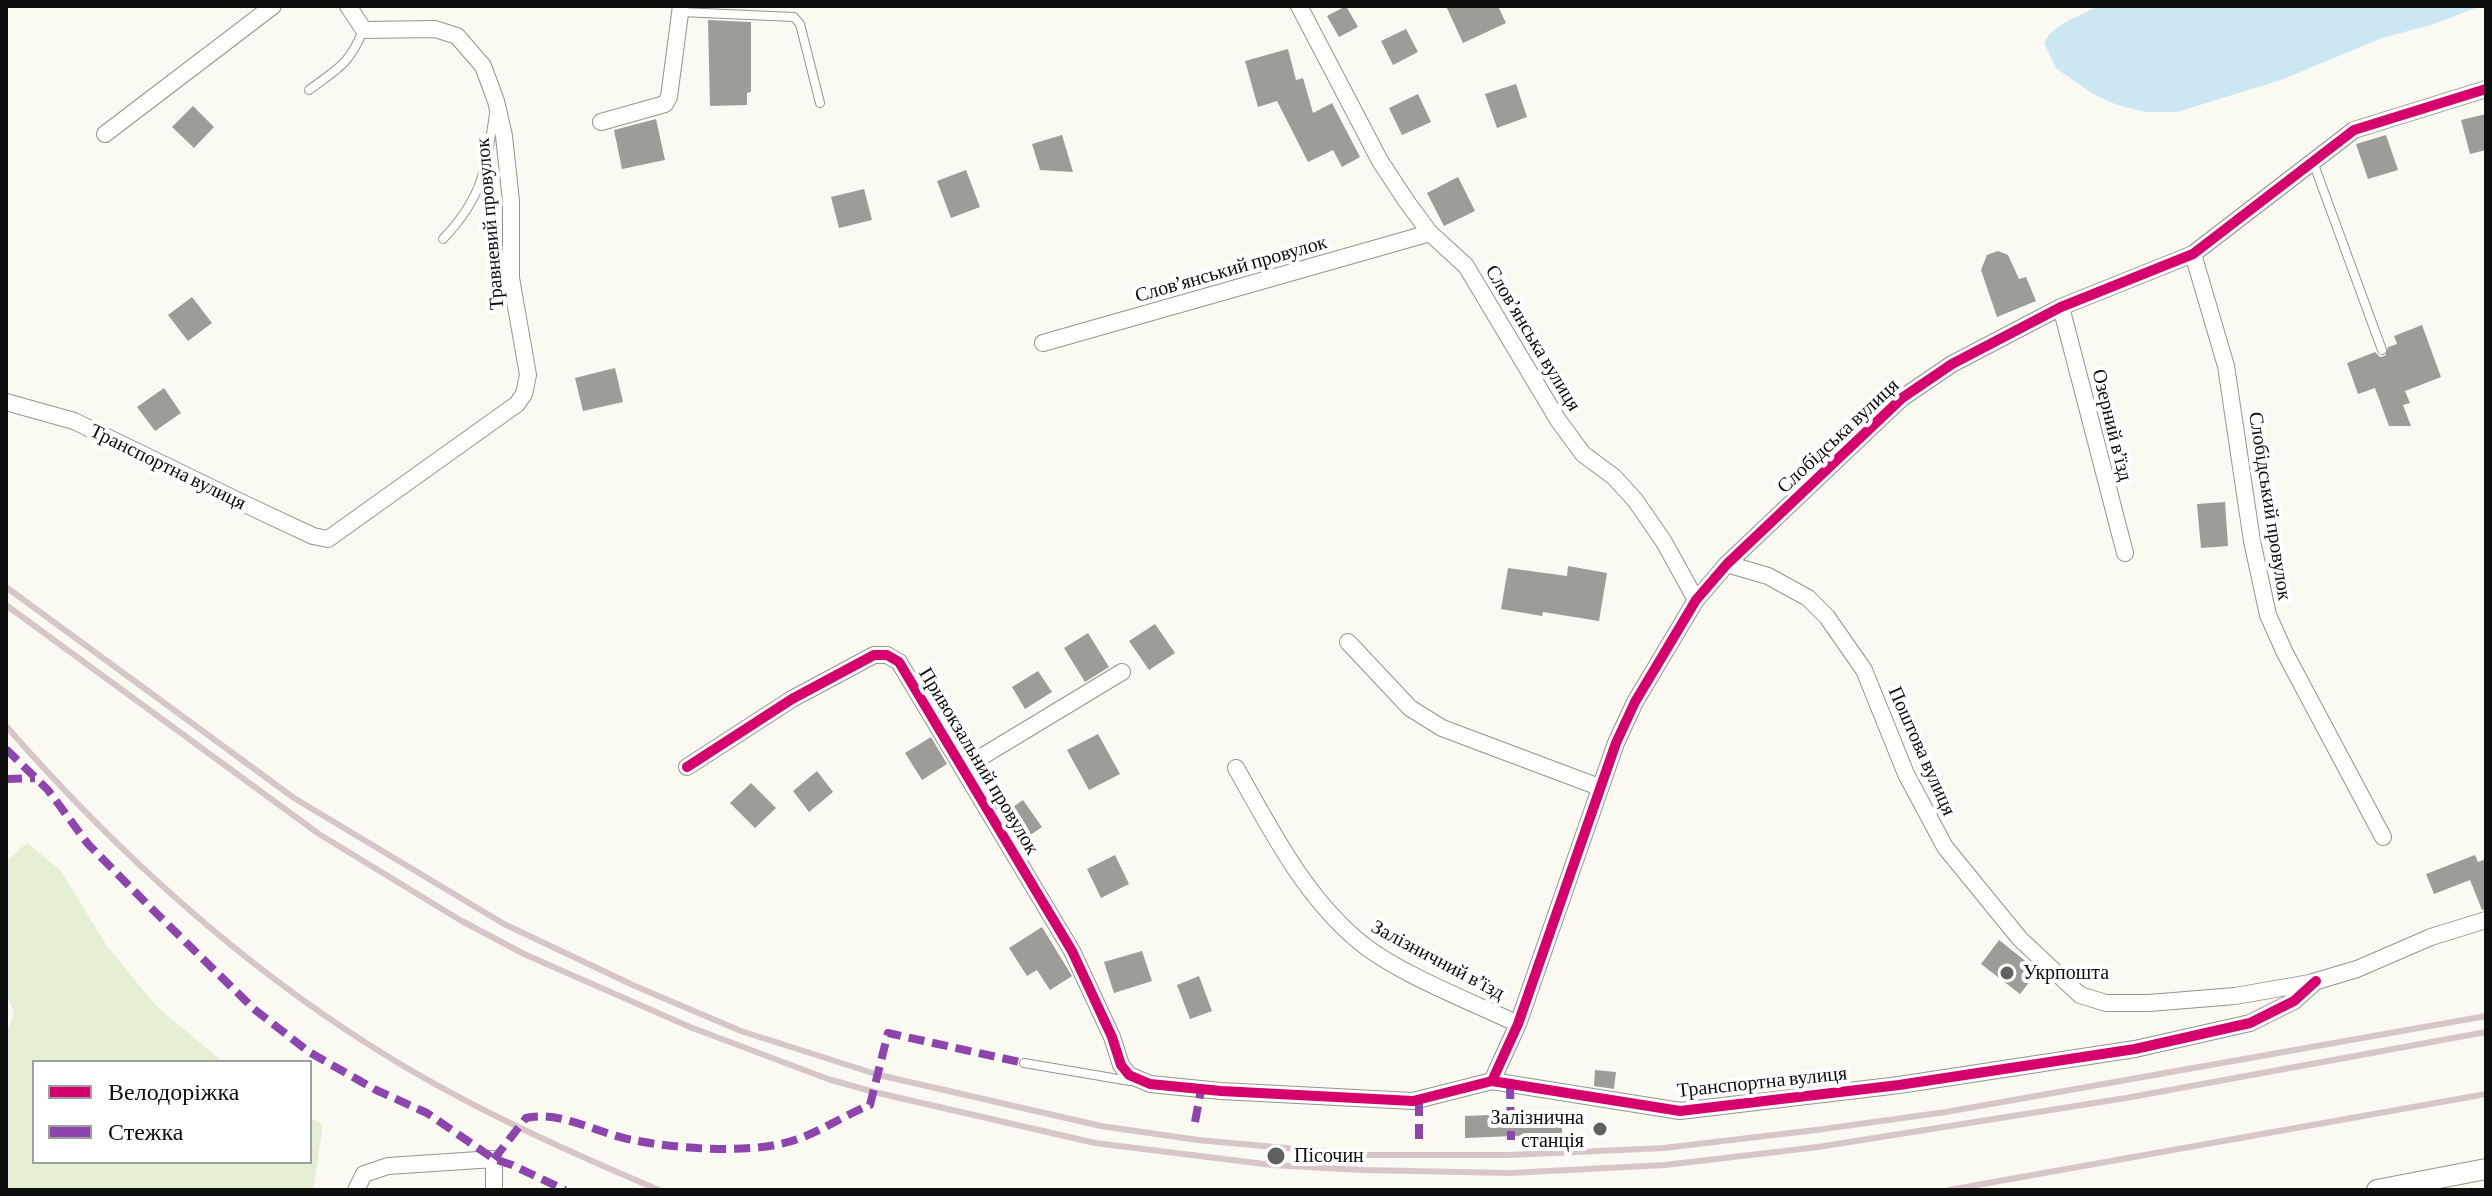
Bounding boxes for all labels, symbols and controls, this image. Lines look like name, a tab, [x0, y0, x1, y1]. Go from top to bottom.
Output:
street label: Травневий провулок	[471, 137, 509, 311]
street label: Слов’янський провулок	[1132, 230, 1330, 308]
street label: Слов’янська вулиця	[1480, 261, 1586, 415]
street label: Озерний в’їзд	[2086, 367, 2138, 483]
street label: Слобідська вулиця	[1772, 373, 1904, 499]
street label: Слобідський провулок	[2243, 410, 2297, 602]
street label: Транспортна вулиця	[86, 419, 250, 515]
street label: Привокзальний провулок	[914, 663, 1044, 859]
street label: Поштова вулиця	[1883, 683, 1961, 819]
street label: Залізничний в’їзд	[1367, 915, 1509, 1005]
place label: Укрпошта	[2023, 961, 2109, 985]
marker: Укрпошта	[1998, 964, 2016, 982]
legend	[32, 1060, 312, 1164]
street label: Транспортна вулиця	[1676, 1061, 1848, 1103]
text: Велодоріжка	[108, 1078, 239, 1105]
place label: Залізнична станція	[1490, 1106, 1584, 1153]
text: Стежка	[108, 1118, 183, 1145]
marker: Залізнична станція	[1591, 1120, 1609, 1138]
place label: Пісочин	[1294, 1144, 1364, 1168]
marker: Пісочин	[1265, 1145, 1287, 1167]

